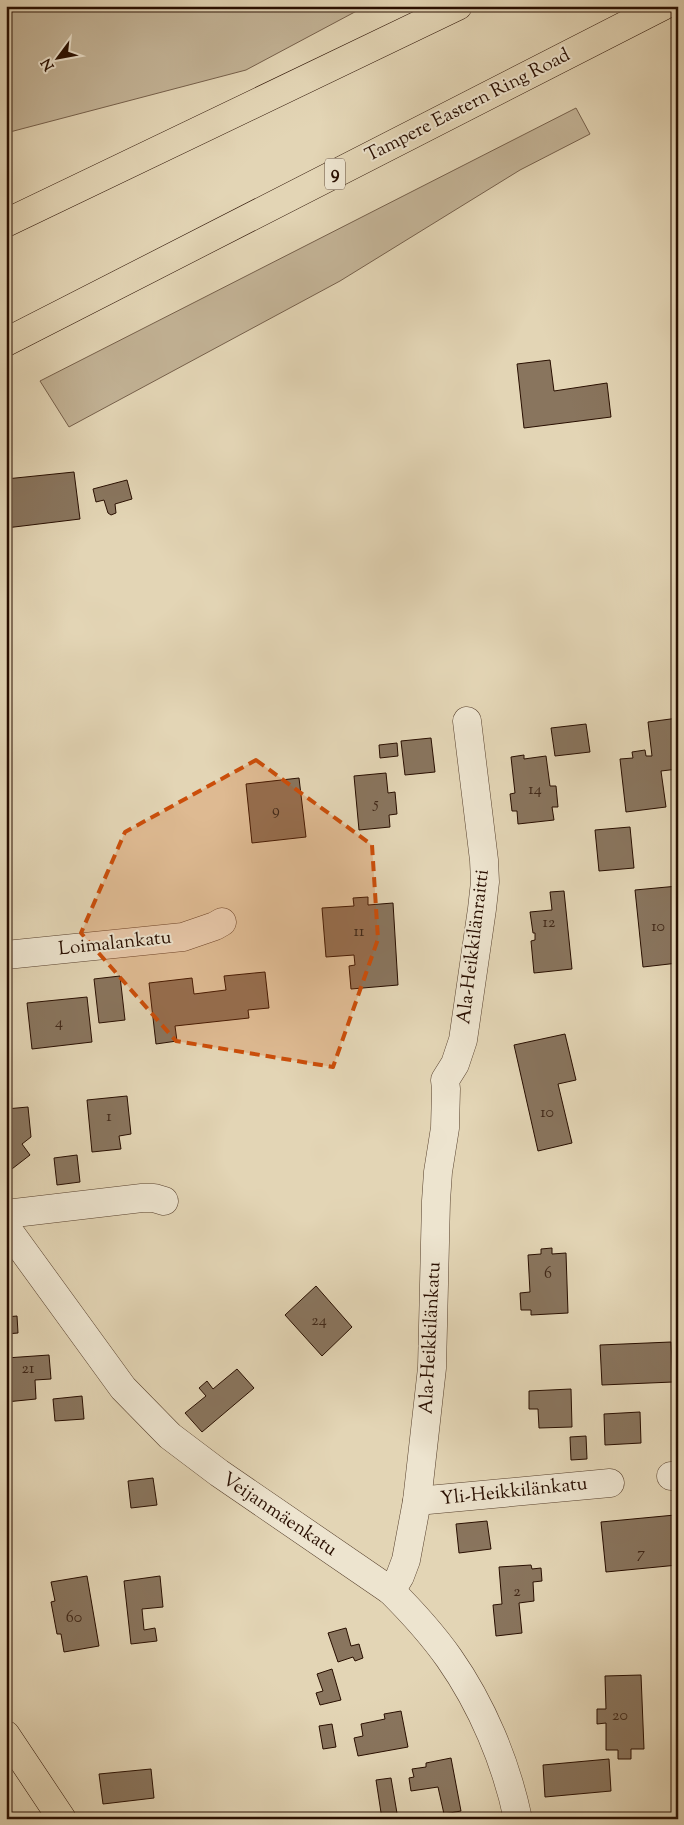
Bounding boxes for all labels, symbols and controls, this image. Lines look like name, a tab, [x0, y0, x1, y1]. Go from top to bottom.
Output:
north arrow	[32, 32, 82, 82]
street label: Tampere Eastern Ring Road	[361, 42, 575, 170]
text: N	[37, 54, 60, 74]
road number: 9	[325, 158, 345, 190]
house number: 14	[528, 779, 542, 802]
house number: 5	[372, 793, 379, 816]
house number: 9	[272, 800, 280, 823]
street label: Ala-Heikkilänraitti	[451, 868, 497, 1026]
house number: 12	[543, 912, 556, 935]
house number: 10	[651, 916, 665, 939]
house number: 11	[354, 921, 365, 944]
street label: Loimalankatu	[57, 925, 173, 963]
house number: 4	[55, 1012, 63, 1035]
house number: 10	[540, 1102, 554, 1125]
house number: 1	[106, 1106, 112, 1129]
street label: Ala-Heikkilänkatu	[414, 1261, 448, 1415]
house number: 6	[544, 1263, 552, 1286]
house number: 24	[311, 1310, 327, 1333]
house number: 21	[22, 1358, 35, 1381]
street label: Veijanmäenkatu	[216, 1466, 342, 1564]
street label: Yli-Heikkilänkatu	[439, 1471, 589, 1513]
house number: 7	[637, 1543, 645, 1566]
house number: 2	[513, 1581, 521, 1604]
house number: 60	[66, 1607, 82, 1630]
house number: 20	[612, 1705, 628, 1728]

